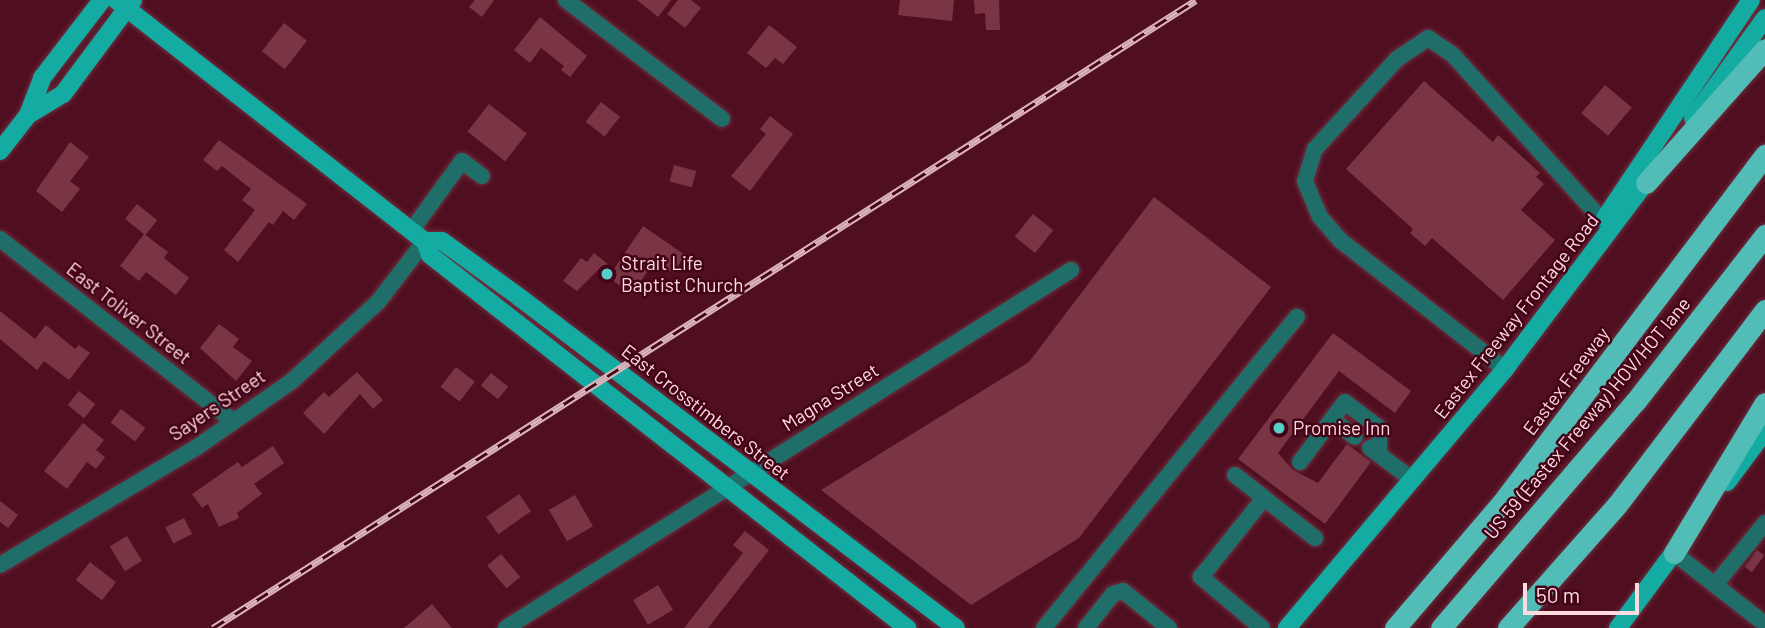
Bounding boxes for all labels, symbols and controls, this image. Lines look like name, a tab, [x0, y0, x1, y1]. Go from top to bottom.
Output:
street label: Eastex Freeway Frontage Road	[1429, 209, 1603, 423]
place label: Strait Life Baptist Church	[621, 252, 743, 296]
street label: East Toliver Street	[62, 257, 196, 369]
marker: Strait Life Baptist Church	[599, 266, 615, 282]
street label: US 59 (Eastex Freeway) HOV/HOT lane	[1479, 292, 1695, 544]
street label: Eastex Freeway	[1518, 323, 1614, 439]
street label: East Crosstimbers Street	[617, 339, 795, 485]
street label: Magna Street	[778, 358, 882, 436]
street label: Sayers Street	[165, 365, 269, 445]
place label: Promise Inn	[1293, 417, 1390, 439]
marker: Promise Inn	[1271, 420, 1287, 436]
scale bar	[1527, 568, 1642, 612]
text: 50 m	[1536, 582, 1580, 607]

